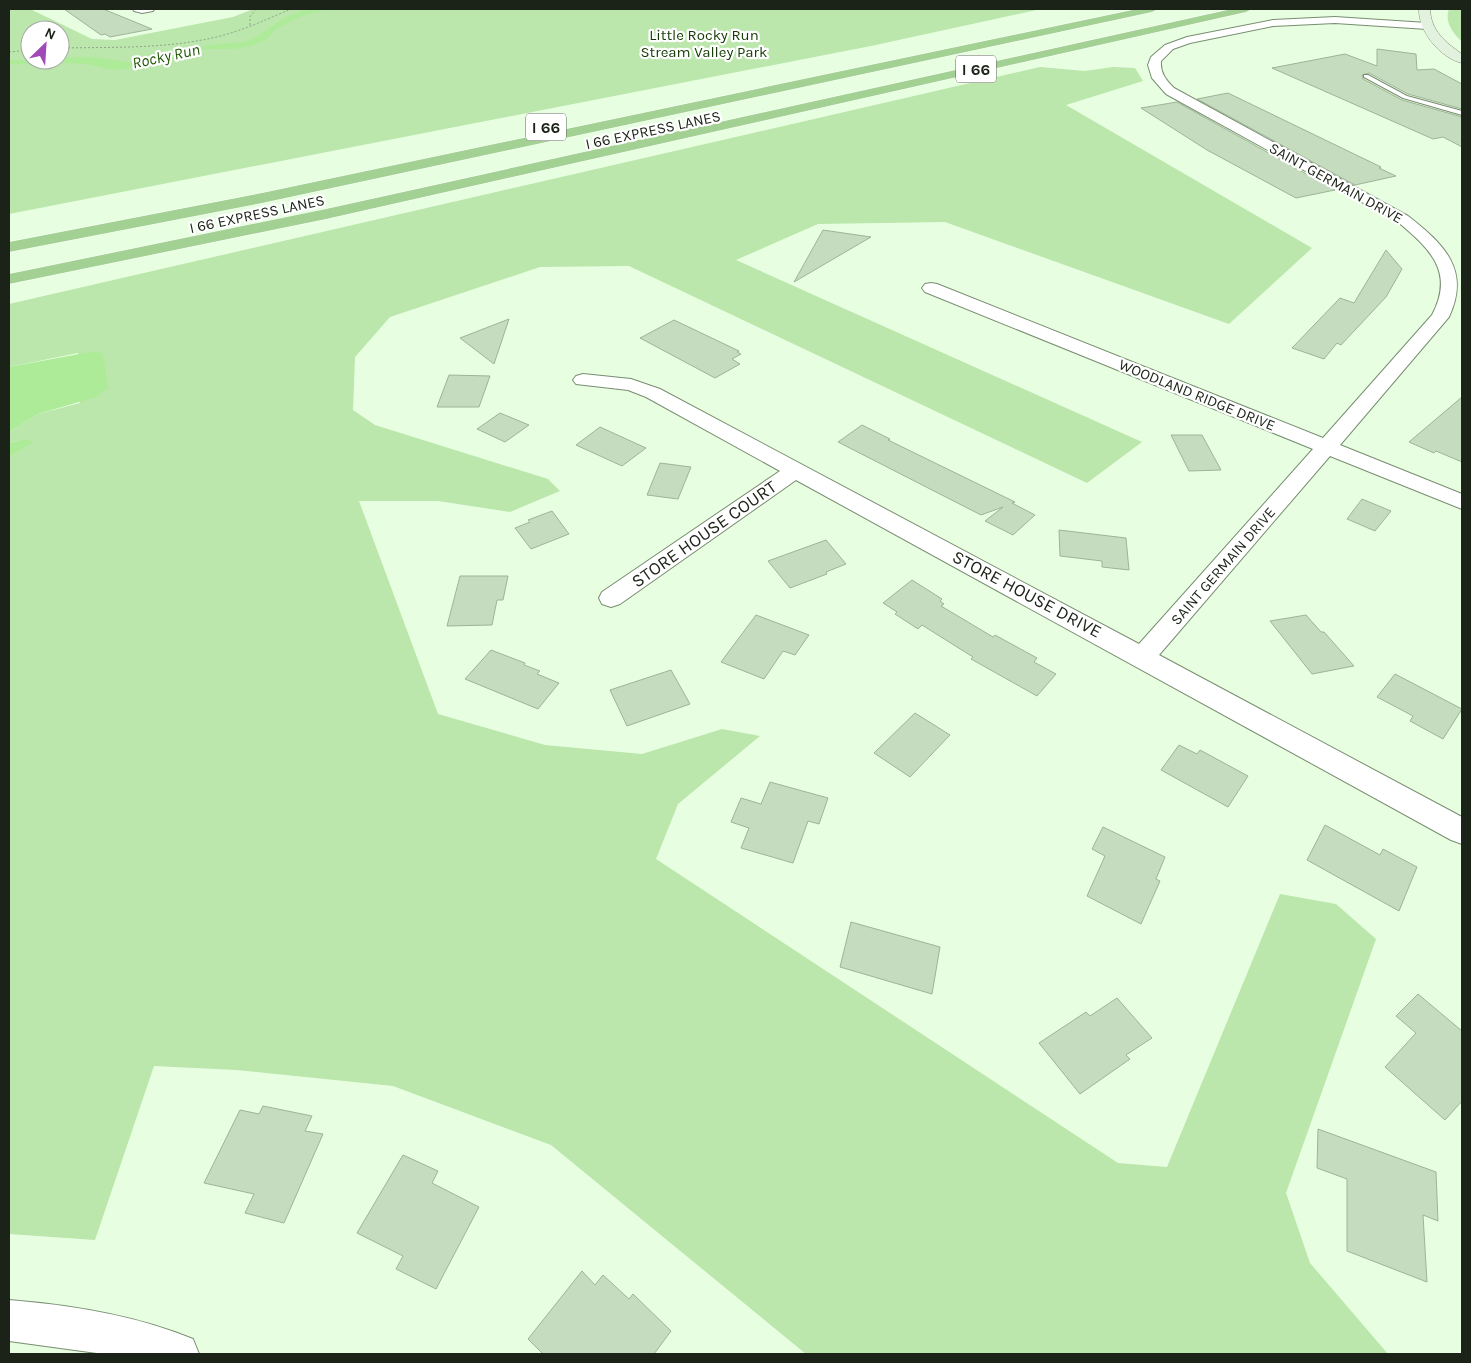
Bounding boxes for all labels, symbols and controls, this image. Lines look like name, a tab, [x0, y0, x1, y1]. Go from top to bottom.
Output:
north arrow	[20, 20, 70, 70]
text: N	[42, 24, 58, 43]
park label: Little Rocky Run Stream Valley Park	[641, 26, 767, 61]
water label: Rocky Run	[130, 40, 202, 72]
road number: I 66	[956, 56, 996, 82]
street label: I 66 EXPRESS LANES	[584, 107, 722, 153]
road number: I 66	[526, 114, 566, 140]
street label: SAINT GERMAIN DRIVE	[1266, 139, 1406, 227]
street label: I 66 EXPRESS LANES	[188, 191, 326, 237]
street label: WOODLAND RIDGE DRIVE	[1116, 355, 1278, 435]
street label: STORE HOUSE COURT	[627, 476, 781, 592]
street label: SAINT GERMAIN DRIVE	[1167, 503, 1279, 629]
street label: STORE HOUSE DRIVE	[949, 545, 1105, 643]

